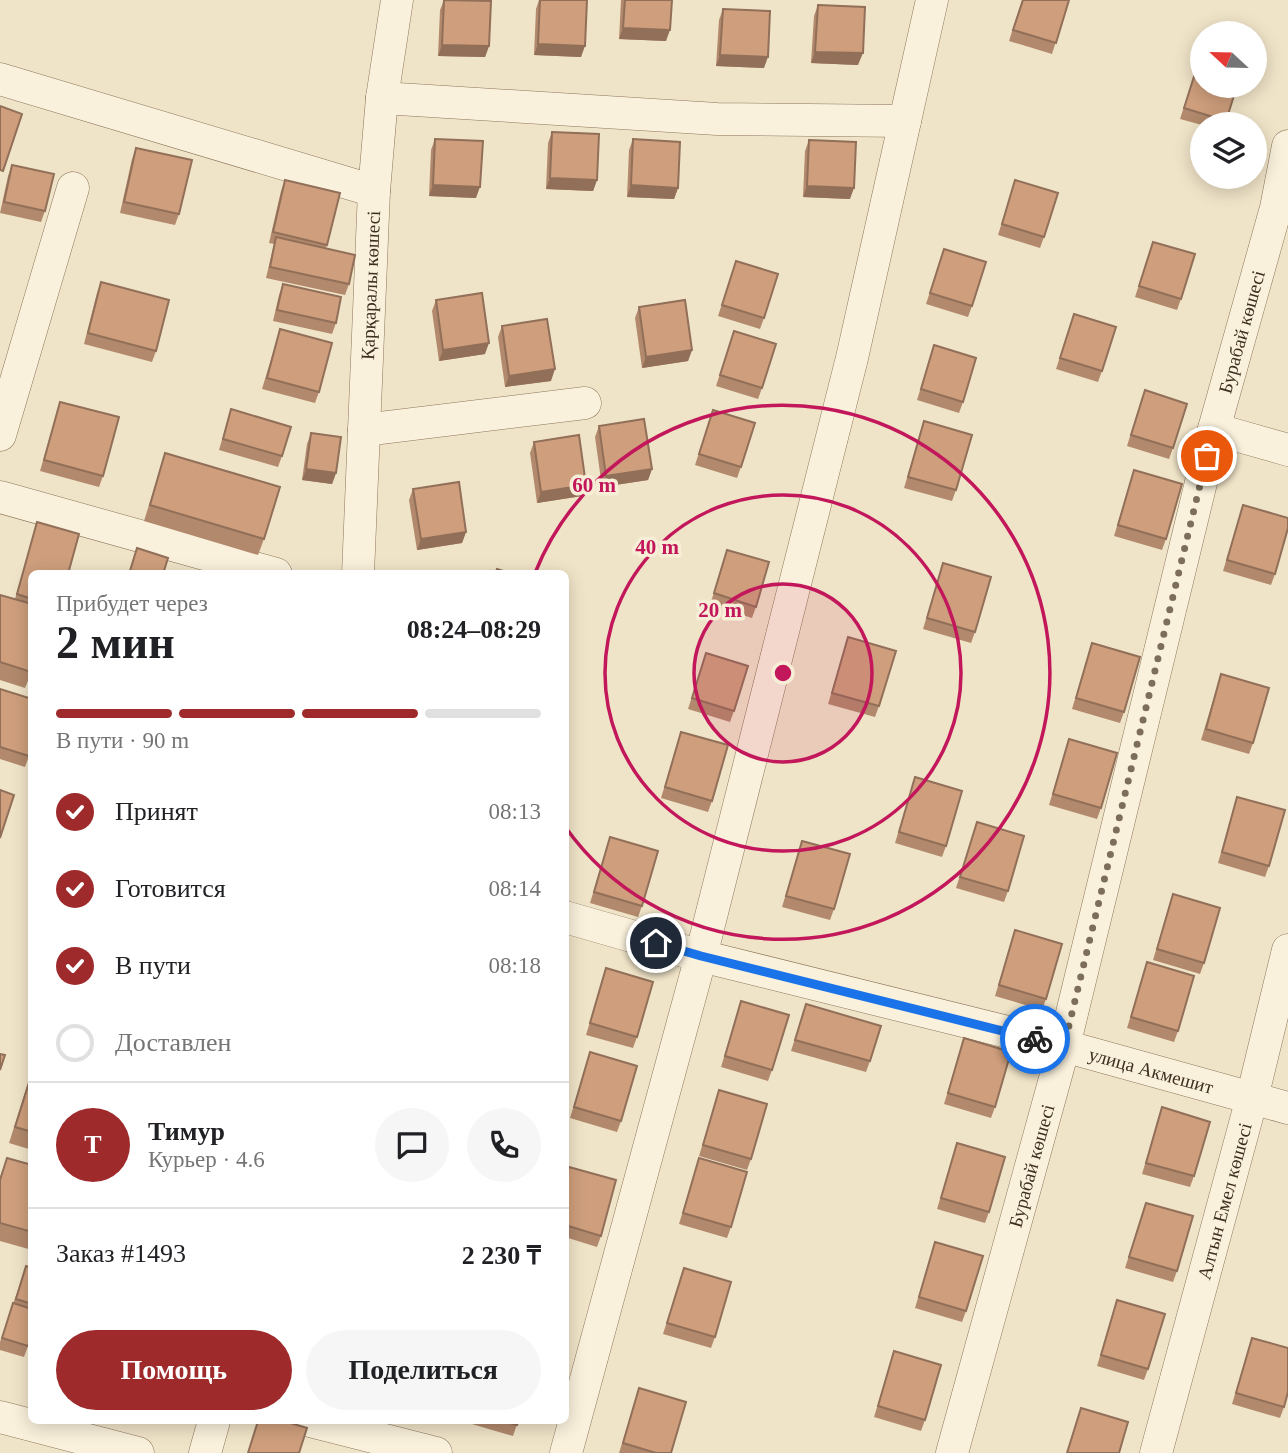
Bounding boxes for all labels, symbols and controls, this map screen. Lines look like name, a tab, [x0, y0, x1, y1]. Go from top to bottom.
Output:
north arrow	[1190, 21, 1267, 98]
map controls	[1190, 21, 1267, 189]
button: layers	[1190, 112, 1267, 189]
street label: Қарқаралы көшесі	[357, 210, 384, 360]
street label: Бурабай көшесі	[1214, 268, 1269, 396]
pin	[1177, 426, 1237, 486]
icon: bag	[1188, 437, 1226, 475]
text: 60 m	[572, 473, 616, 497]
text: 40 m	[635, 535, 679, 559]
text: Прибудет через	[56, 591, 208, 616]
text: 20 m	[698, 598, 742, 622]
text: 08:24–08:29	[407, 615, 541, 644]
text: 2 мин	[56, 617, 175, 668]
centre of rings	[771, 661, 795, 685]
text: В пути · 90 m	[56, 728, 189, 753]
icon: check	[56, 793, 94, 831]
text: Принят	[115, 797, 198, 826]
text: 08:13	[489, 799, 541, 824]
icon: check	[56, 870, 94, 908]
text: Готовится	[115, 874, 226, 903]
text: 08:14	[489, 876, 541, 901]
pin	[626, 913, 686, 973]
icon: home	[637, 924, 675, 962]
icon: check	[56, 947, 94, 985]
text: В пути	[115, 951, 191, 980]
text: 08:18	[489, 953, 541, 978]
courier	[1000, 1004, 1070, 1074]
icon: bike	[1016, 1020, 1054, 1058]
text: Доставлен	[115, 1028, 232, 1057]
street label: улица Акмешит	[1087, 1043, 1216, 1098]
street label: Бурабай көшесі	[1005, 1102, 1059, 1230]
button: chat	[375, 1108, 449, 1182]
button: phone	[467, 1108, 541, 1182]
text: Тимур	[148, 1117, 225, 1146]
street label: Алтын Емел көшесі	[1193, 1120, 1256, 1282]
text: Т	[84, 1130, 102, 1159]
text: Курьер · 4.6	[148, 1147, 265, 1172]
text: Заказ #1493	[56, 1239, 186, 1268]
text: 2 230 ₸	[462, 1241, 541, 1270]
button: Помощь	[56, 1330, 292, 1410]
button: Поделиться	[306, 1330, 541, 1410]

